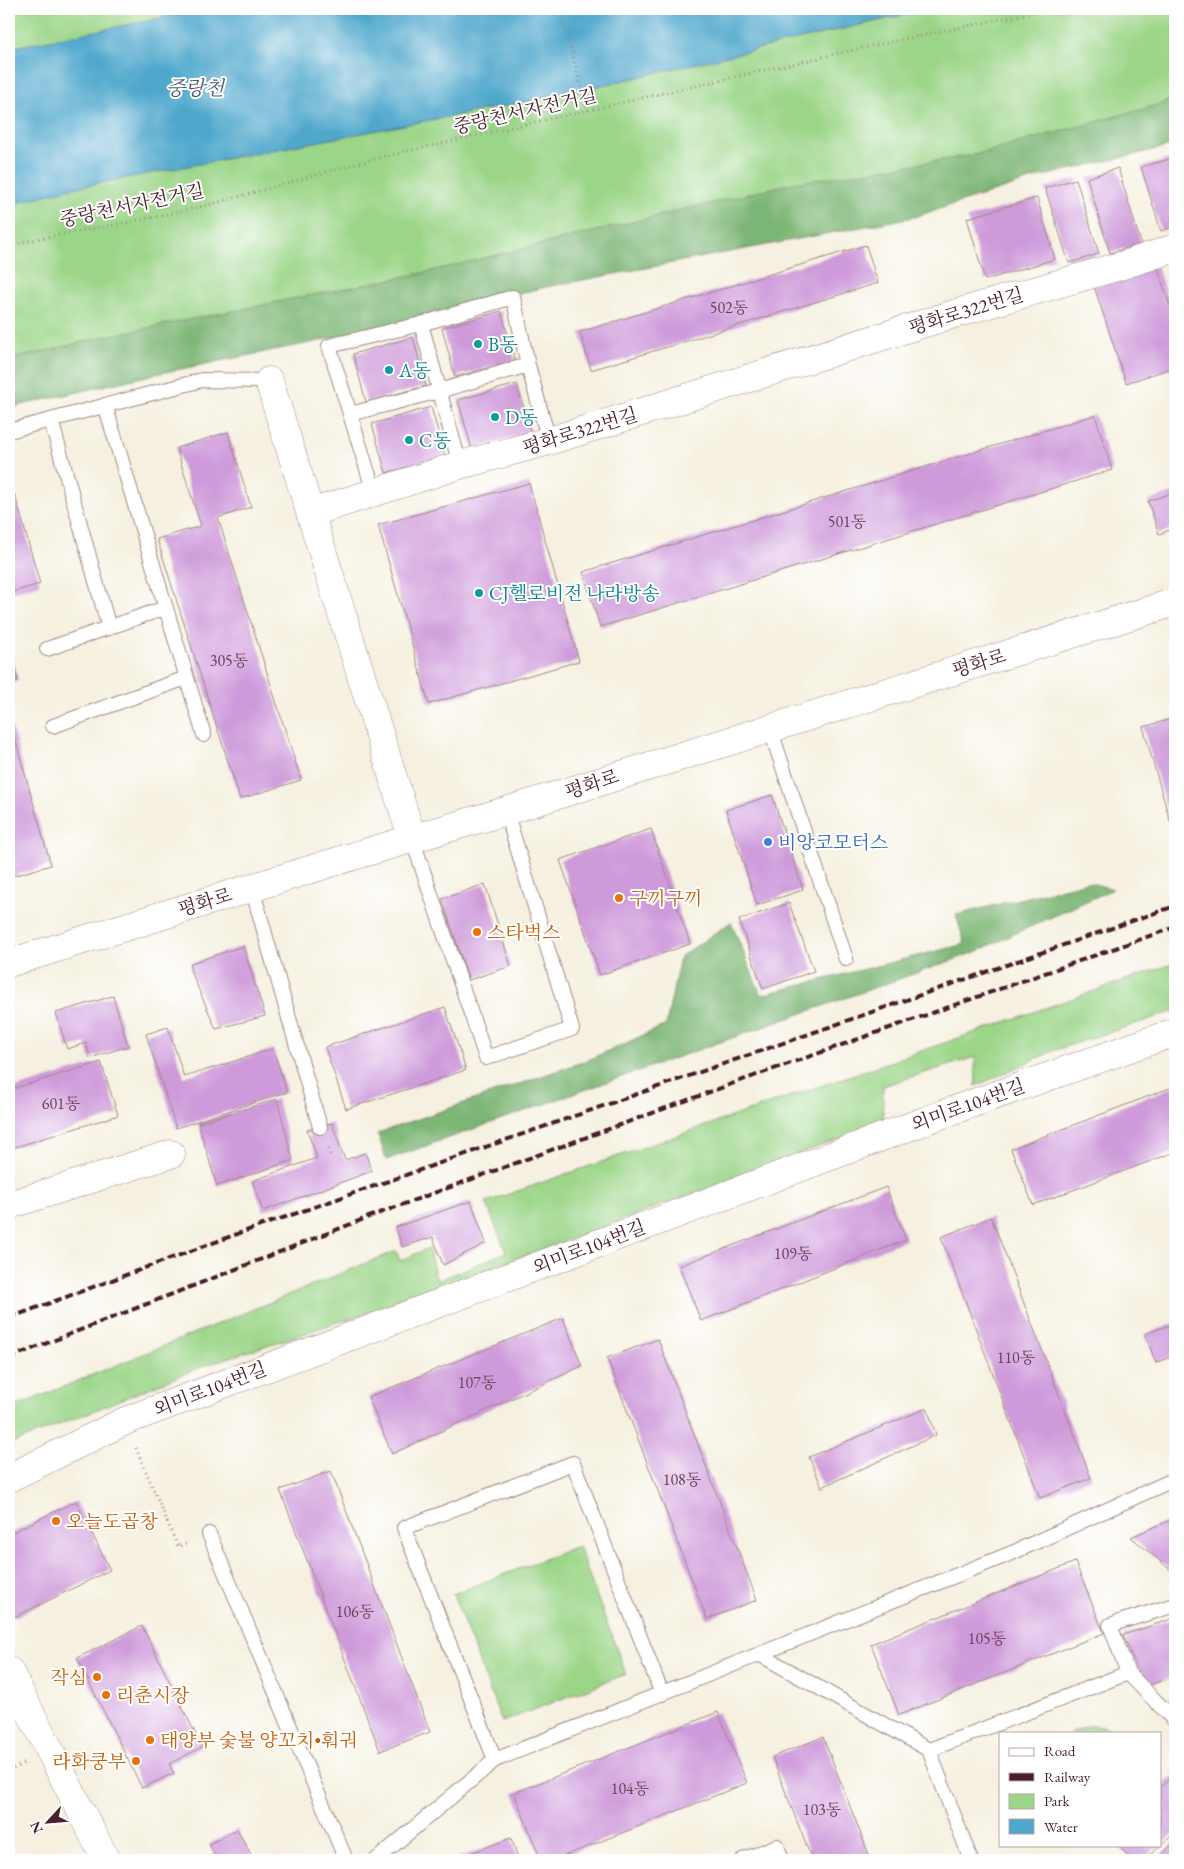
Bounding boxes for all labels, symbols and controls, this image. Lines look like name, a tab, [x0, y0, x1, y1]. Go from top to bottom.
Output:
water label: 중랑천	[166, 75, 226, 101]
street label: 중랑천서자전거길	[451, 82, 599, 140]
street label: 중랑천서자전거길	[58, 178, 206, 232]
street label: 평화로322번길	[905, 282, 1027, 340]
house number: 502동	[710, 297, 749, 318]
place label: B동	[488, 332, 518, 357]
marker: B동	[472, 338, 484, 350]
place label: A동	[398, 358, 431, 383]
marker: A동	[383, 364, 395, 376]
street label: 평화로322번길	[519, 402, 641, 460]
place label: D동	[505, 405, 538, 430]
marker: D동	[489, 411, 501, 423]
place label: C동	[419, 428, 451, 453]
marker: C동	[403, 434, 415, 446]
house number: 501동	[828, 511, 867, 532]
place label: CJ헬로비전 나라방송	[489, 581, 660, 606]
marker: CJ헬로비전 나라방송	[473, 587, 485, 599]
street label: 평화로	[949, 643, 1009, 683]
house number: 305동	[210, 650, 249, 671]
street label: 평화로	[562, 764, 622, 804]
place label: 비앙코모터스	[778, 830, 888, 855]
marker: 비앙코모터스	[762, 836, 774, 848]
street label: 평화로	[175, 882, 235, 922]
place label: 구끼구끼	[629, 886, 702, 911]
marker: 구끼구끼	[613, 892, 625, 904]
place label: 스타벅스	[487, 920, 560, 945]
marker: 스타벅스	[471, 926, 483, 938]
street label: 외미로104번길	[908, 1073, 1028, 1137]
house number: 601동	[42, 1093, 81, 1114]
street label: 외미로104번길	[529, 1214, 649, 1280]
house number: 109동	[774, 1243, 813, 1264]
house number: 110동	[997, 1347, 1036, 1368]
street label: 외미로104번길	[150, 1356, 270, 1422]
house number: 107동	[458, 1372, 497, 1393]
house number: 108동	[663, 1469, 702, 1490]
place label: 오늘도곱창	[66, 1509, 158, 1534]
marker: 오늘도곱창	[50, 1515, 62, 1527]
house number: 106동	[336, 1601, 375, 1622]
house number: 105동	[968, 1628, 1007, 1649]
place label: 작심	[50, 1665, 87, 1690]
marker: 작심	[91, 1671, 103, 1683]
place label: 리춘시장	[116, 1683, 190, 1708]
marker: 리춘시장	[100, 1689, 112, 1701]
place label: 태양부 숯불 양꼬치•훠궈	[160, 1728, 358, 1753]
legend	[999, 1732, 1162, 1846]
marker: 태양부 숯불 양꼬치•훠궈	[144, 1734, 156, 1746]
text: Road	[1044, 1741, 1076, 1760]
place label: 라화쿵부	[53, 1749, 126, 1774]
marker: 라화쿵부	[130, 1755, 142, 1767]
text: Railway	[1044, 1767, 1091, 1786]
house number: 104동	[611, 1778, 650, 1799]
text: Park	[1044, 1791, 1071, 1810]
north arrow	[22, 1796, 72, 1846]
house number: 103동	[803, 1799, 842, 1820]
text: Water	[1044, 1817, 1078, 1836]
text: N	[25, 1818, 47, 1837]

